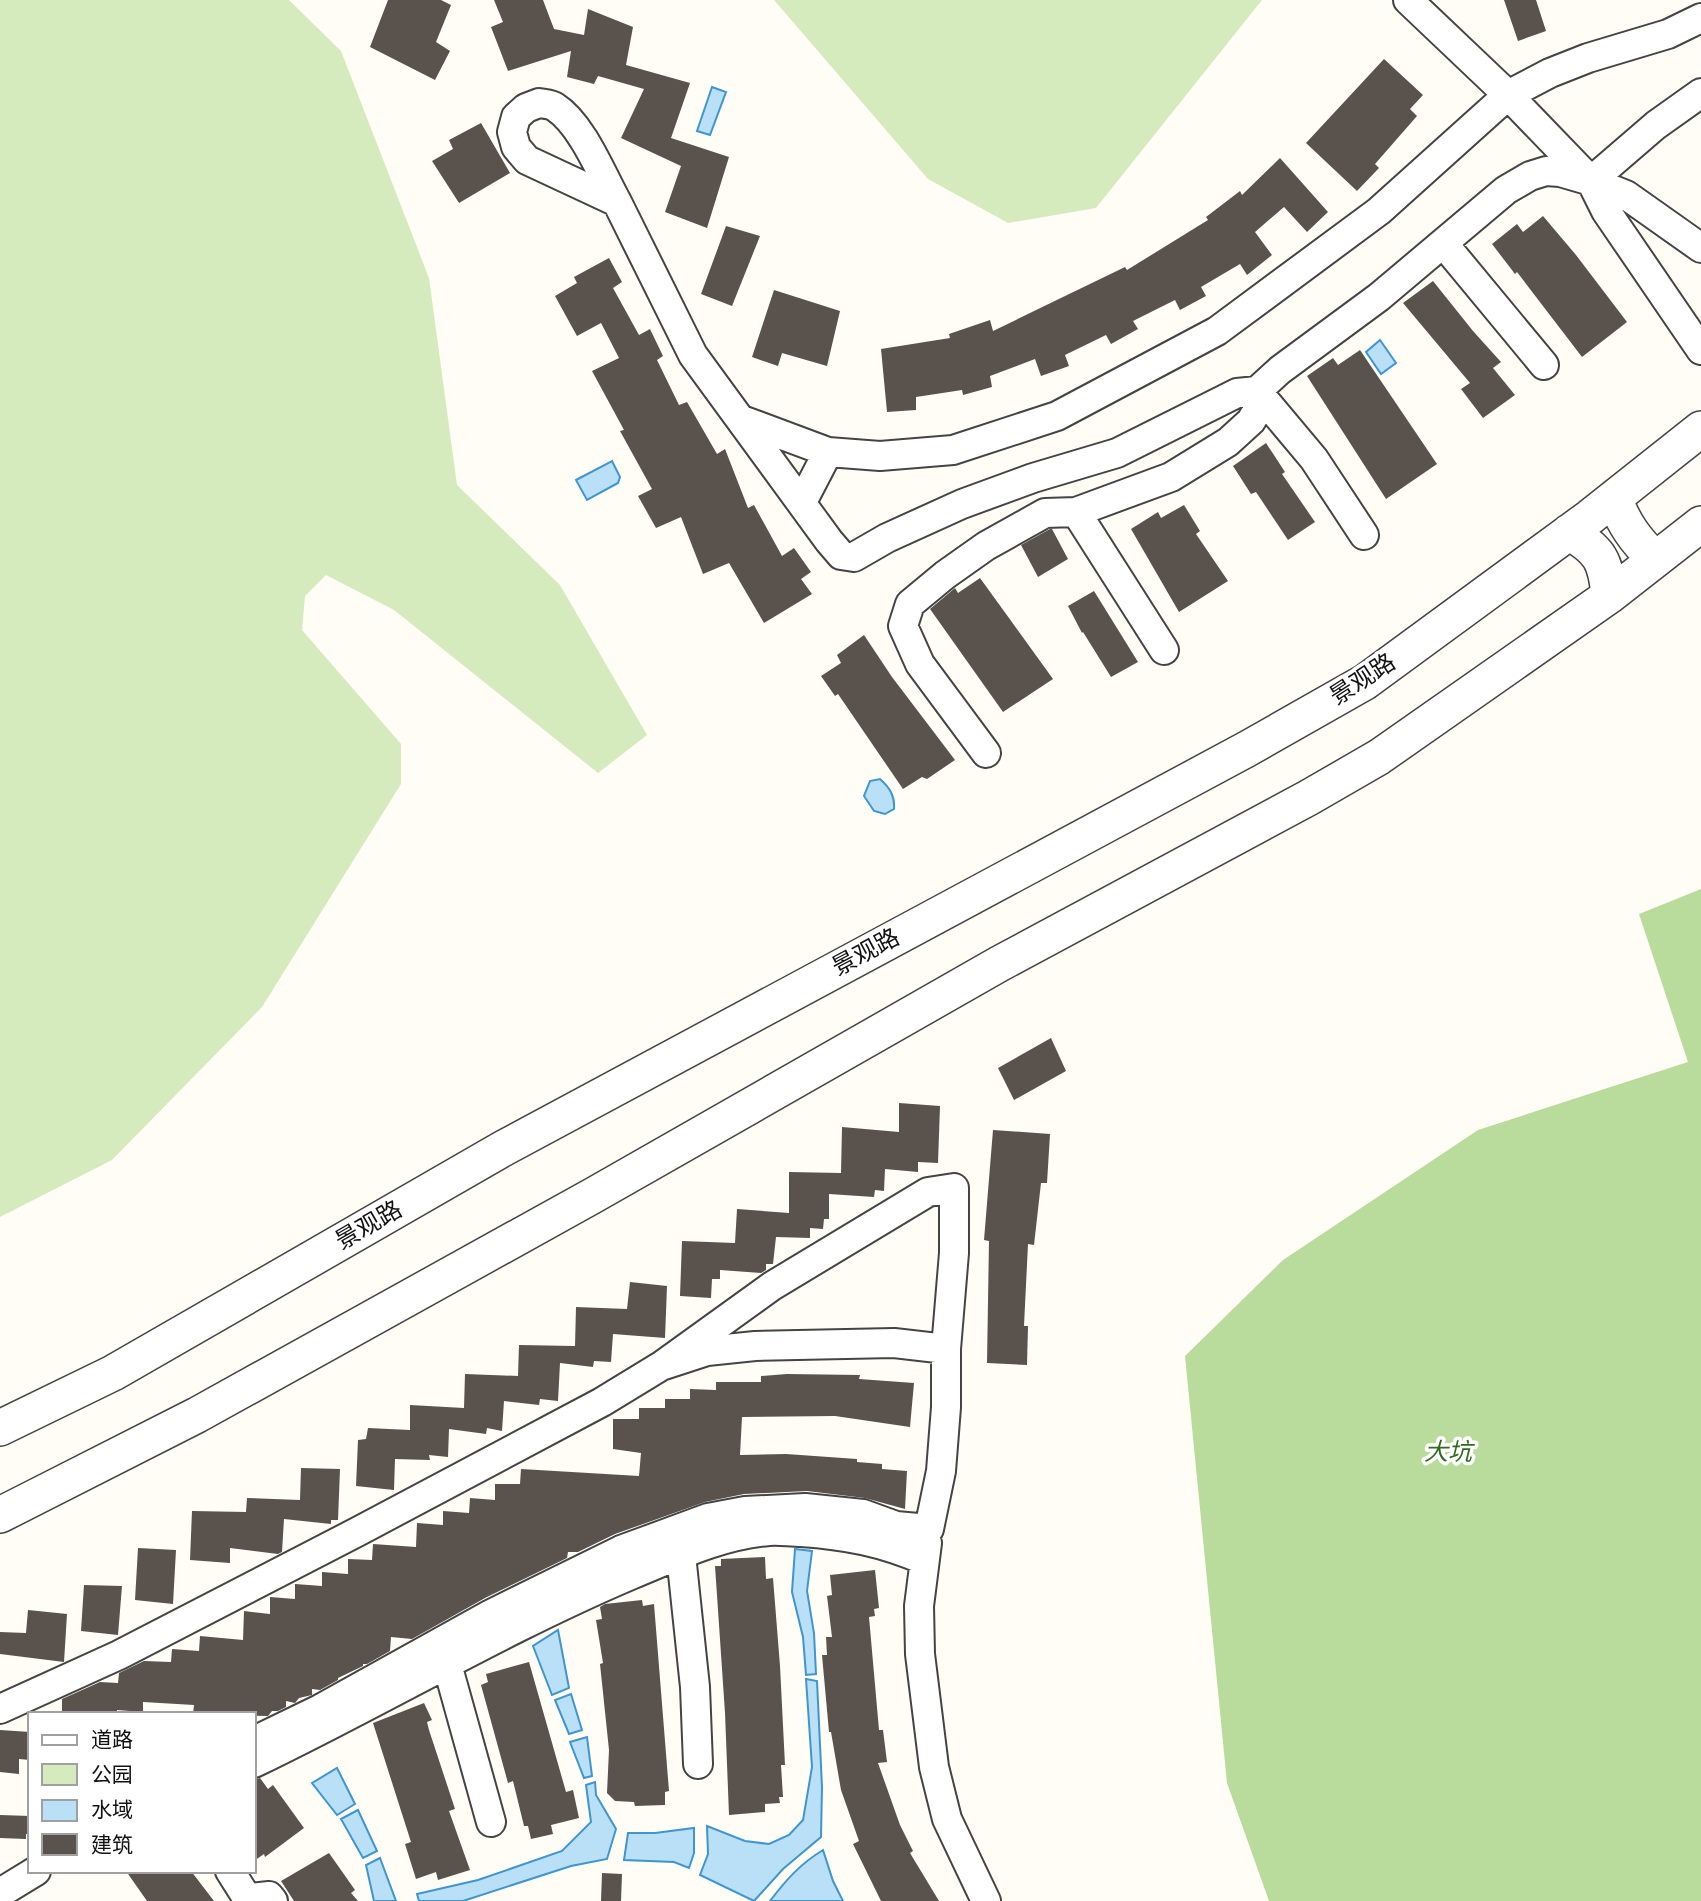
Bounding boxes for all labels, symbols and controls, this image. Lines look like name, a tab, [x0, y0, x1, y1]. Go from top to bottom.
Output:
street label: 景观路	[1323, 645, 1403, 715]
street label: 景观路	[826, 920, 906, 986]
street label: 景观路	[329, 1192, 409, 1260]
park label: 大坑	[1424, 1435, 1475, 1471]
legend	[28, 1712, 256, 1873]
text: 道路	[91, 1725, 133, 1757]
text: 公园	[91, 1760, 133, 1792]
text: 水域	[91, 1795, 133, 1827]
text: 建筑	[91, 1830, 133, 1862]

